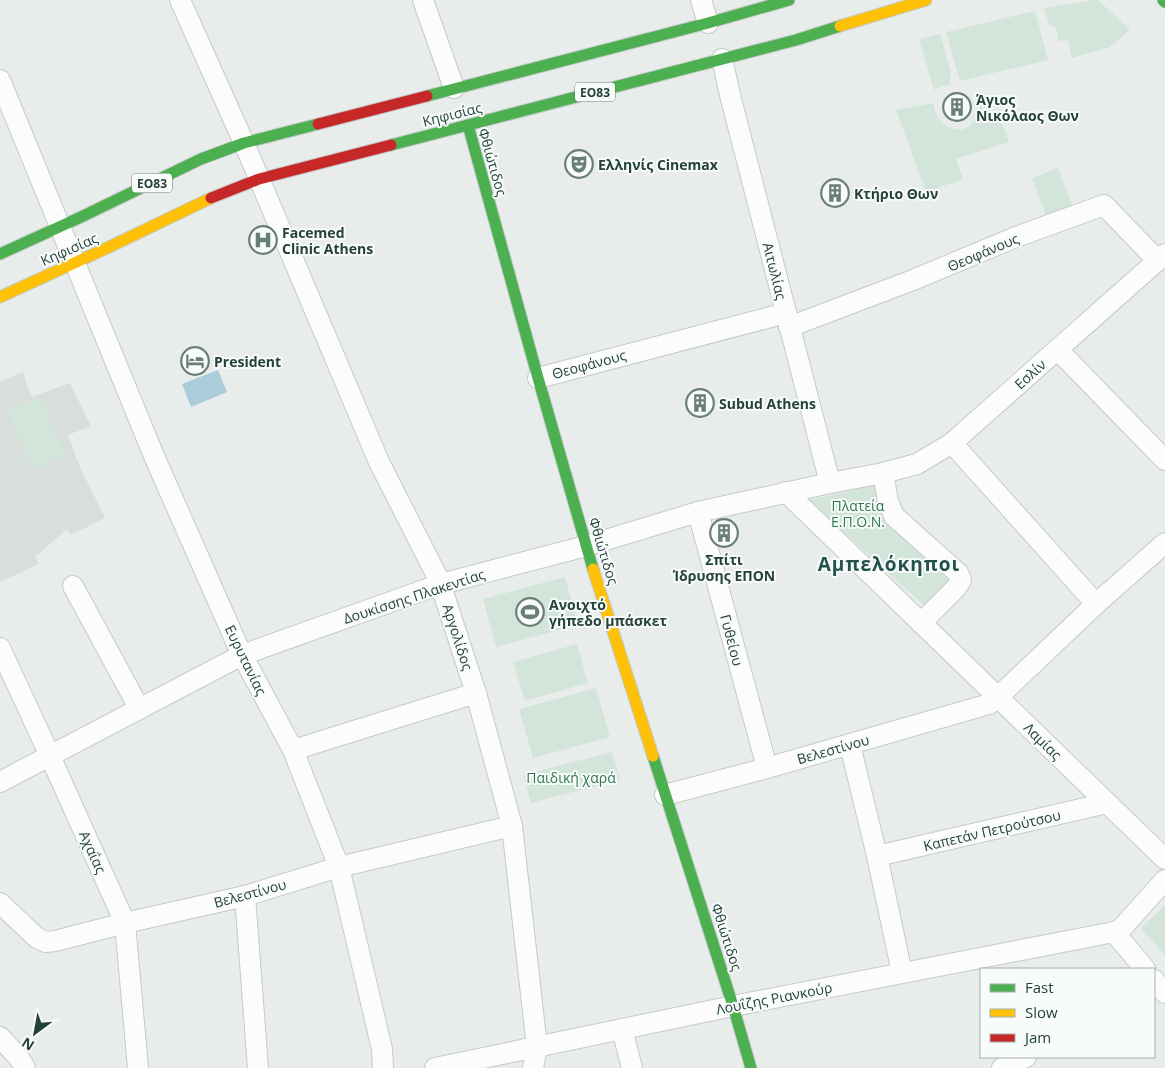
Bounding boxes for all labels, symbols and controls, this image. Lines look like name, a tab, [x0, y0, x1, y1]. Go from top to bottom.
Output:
road number: ΕΟ83	[575, 82, 615, 101]
place label: Άγιος Νικόλαος Θων	[976, 90, 1079, 125]
building icon: Άγιος Νικόλαος Θων	[942, 92, 972, 122]
street label: Κηφισίας	[420, 97, 484, 131]
street label: Φθιώτιδος	[474, 126, 512, 198]
theatre icon: Ελληνίς Cinemax	[564, 149, 594, 179]
place label: Ελληνίς Cinemax	[598, 155, 719, 174]
road number: ΕΟ83	[132, 174, 172, 192]
building icon: Κτήριο Θων	[820, 178, 850, 208]
place label: Κτήριο Θων	[854, 184, 938, 203]
place label: Facemed Clinic Athens	[282, 223, 373, 258]
hospital icon: Facemed Clinic Athens	[248, 225, 278, 255]
street label: Κηφισίας	[37, 228, 101, 270]
street label: Θεοφάνους	[944, 228, 1022, 276]
street label: Αιτωλίας	[759, 240, 791, 302]
street label: Θεοφάνους	[550, 345, 628, 383]
hotel icon: President	[180, 346, 210, 376]
place label: President	[214, 352, 281, 371]
street label: Εσλίν	[1010, 355, 1050, 393]
building icon: Subud Athens	[685, 388, 715, 418]
place label: Subud Athens	[719, 394, 816, 413]
park label: Πλατεία Ε.Π.Ο.Ν.	[831, 496, 885, 531]
street label: Φθιώτιδος	[585, 515, 623, 587]
building icon: Σπίτι Ίδρυσης ΕΠΟΝ	[709, 518, 739, 548]
place label: Σπίτι Ίδρυσης ΕΠΟΝ	[673, 550, 775, 585]
district label: Αμπελόκηποι	[818, 551, 960, 577]
street label: Δουκίσσης Πλακεντίας	[341, 564, 487, 628]
place label: Ανοιχτό γήπεδο μπάσκετ	[549, 595, 667, 630]
sports icon: Ανοιχτό γήπεδο μπάσκετ	[515, 597, 545, 627]
street label: Αργολίδος	[438, 601, 478, 673]
street label: Γυθείου	[716, 612, 748, 668]
street label: Ευρυτανίας	[221, 622, 271, 699]
street label: Λαμίας	[1020, 718, 1066, 764]
street label: Βελεστίνου	[795, 730, 871, 768]
park label: Παιδική χαρά	[526, 768, 616, 787]
street label: Καπετάν Πετρούτσου	[921, 805, 1063, 855]
street label: Αχαΐας	[75, 828, 111, 877]
street label: Βελεστίνου	[212, 874, 288, 912]
street label: Φθιώτιδος	[707, 901, 747, 973]
legend	[980, 968, 1155, 1058]
street label: Λουΐζης Ριανκούρ	[714, 977, 834, 1019]
text: Fast	[1025, 977, 1054, 997]
text: Slow	[1025, 1002, 1058, 1022]
north arrow	[10, 1008, 60, 1058]
text: Jam	[1023, 1027, 1051, 1047]
text: N	[18, 1033, 38, 1056]

